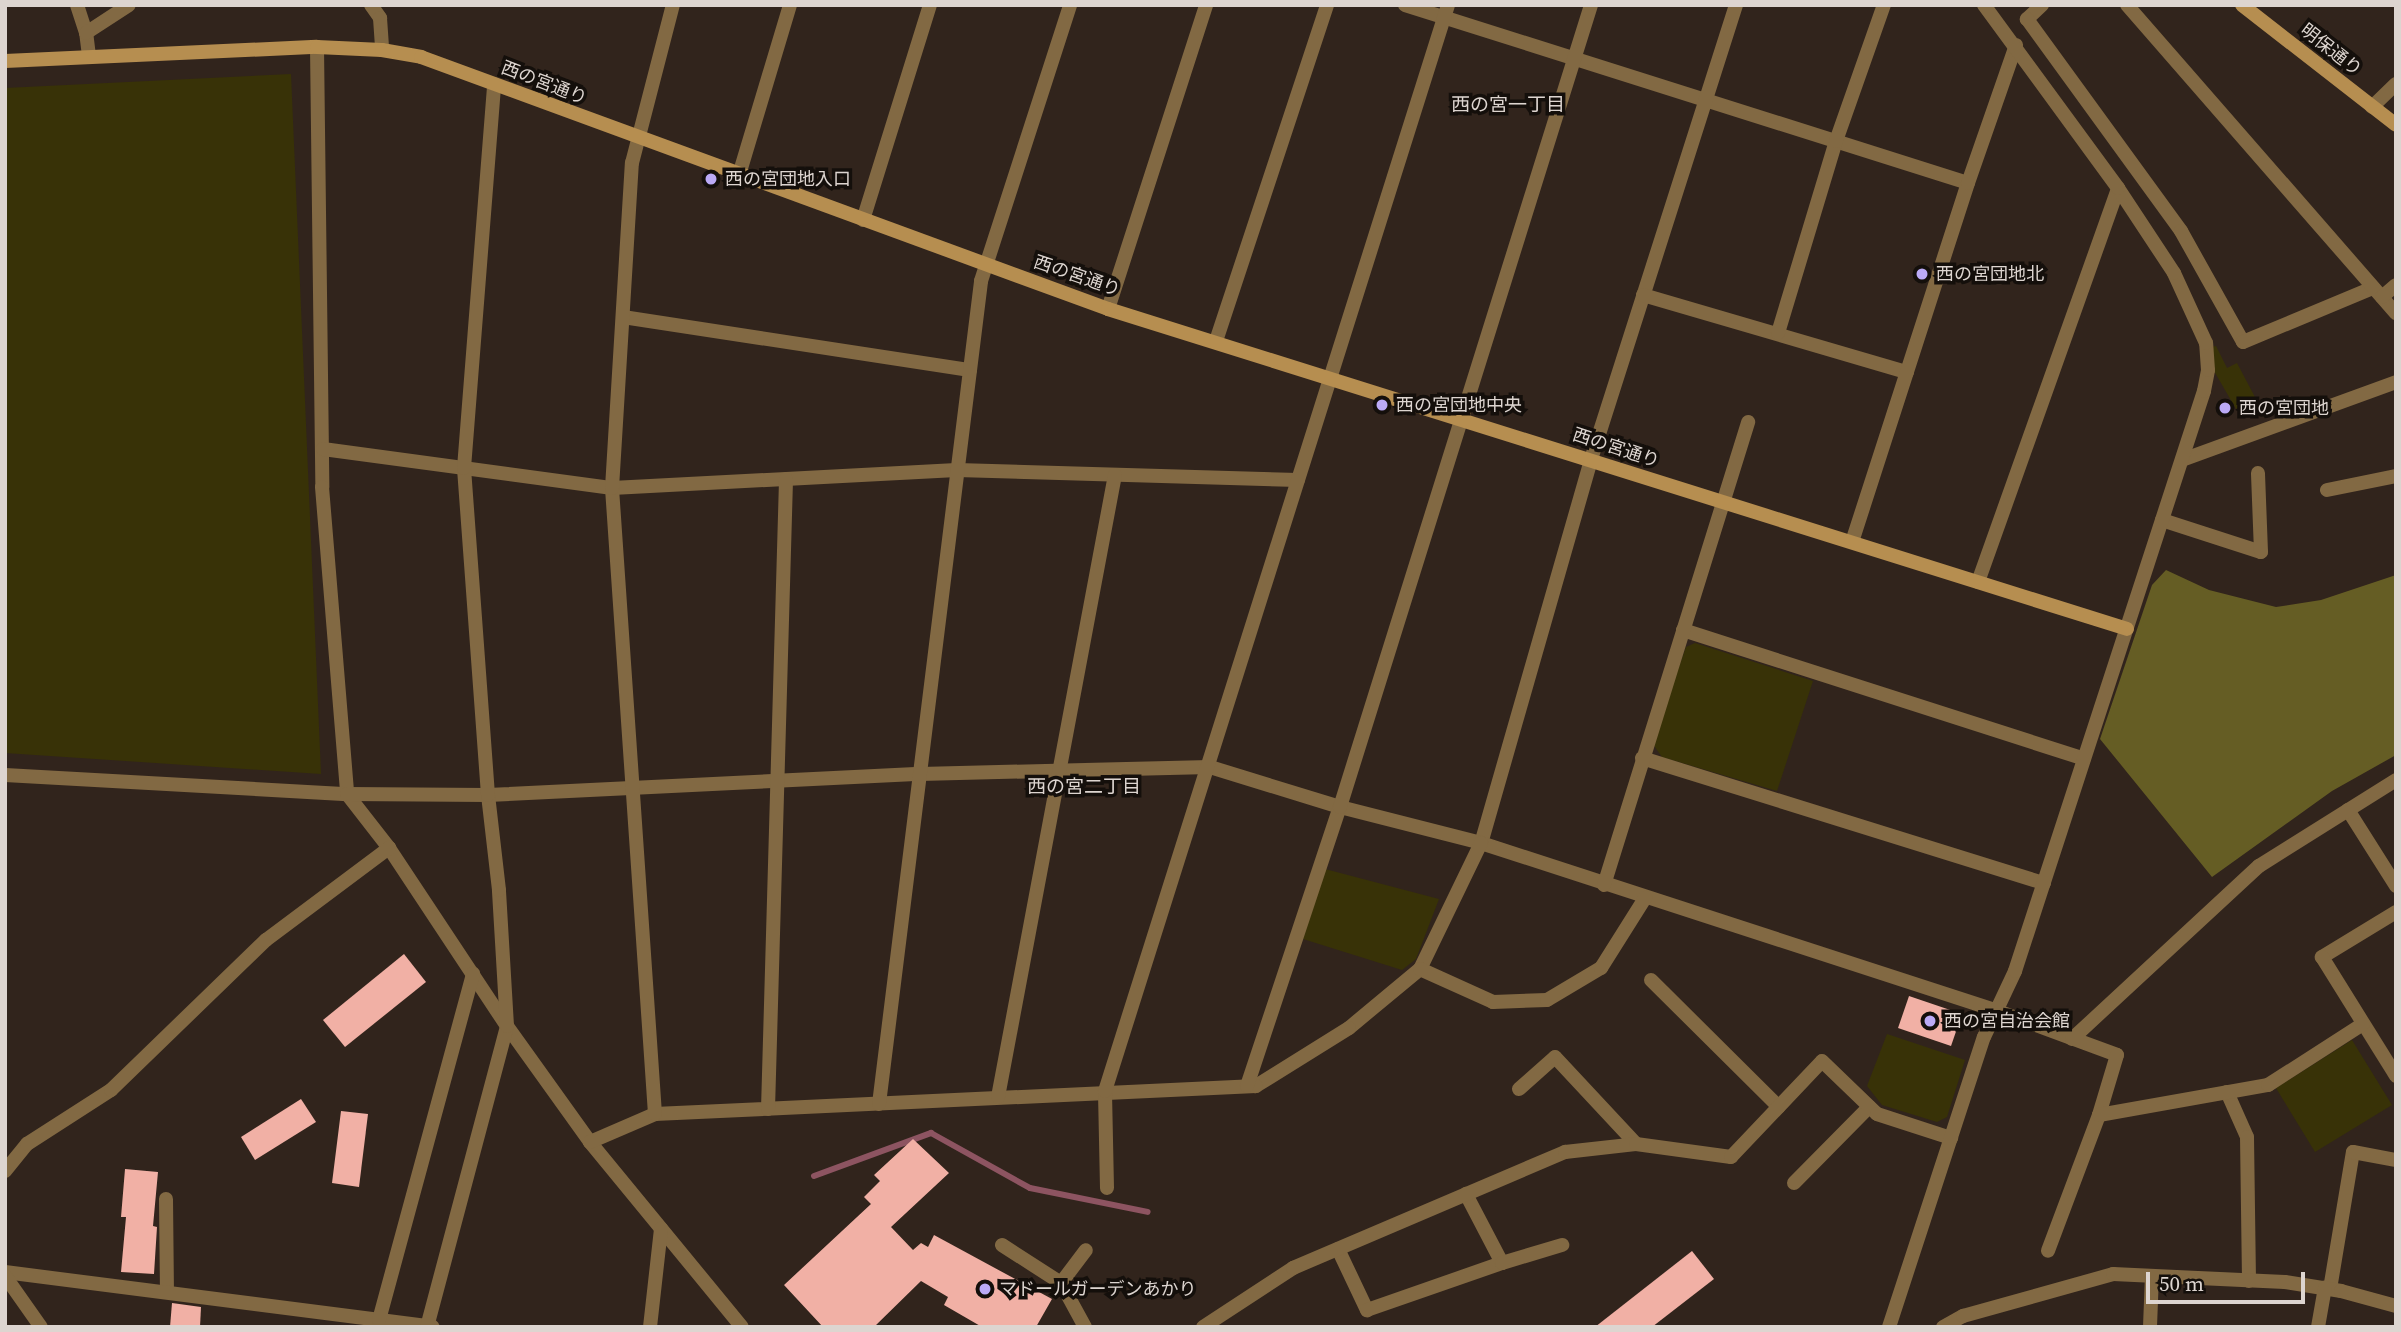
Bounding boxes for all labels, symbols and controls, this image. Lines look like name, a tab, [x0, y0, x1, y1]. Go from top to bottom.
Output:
street label: 明保通り	[2296, 19, 2366, 81]
street label: 西の宮通り	[498, 57, 590, 109]
district label: 西の宮一丁目	[1451, 94, 1565, 116]
place label: 西の宮団地入口	[725, 168, 851, 190]
marker: 西の宮団地入口	[703, 171, 719, 187]
street label: 西の宮通り	[1031, 251, 1123, 301]
place label: 西の宮団地北	[1936, 263, 2044, 285]
marker: 西の宮団地北	[1914, 266, 1930, 282]
place label: 西の宮団地中央	[1396, 394, 1522, 416]
marker: 西の宮団地中央	[1374, 397, 1390, 413]
place label: 西の宮団地	[2239, 397, 2329, 419]
marker: 西の宮団地	[2217, 400, 2233, 416]
street label: 西の宮通り	[1570, 424, 1662, 472]
district label: 西の宮二丁目	[1027, 776, 1141, 798]
place label: 西の宮自治会館	[1944, 1010, 2070, 1032]
marker: 西の宮自治会館	[1922, 1013, 1938, 1029]
scale bar	[2149, 1258, 2308, 1302]
text: 50 m	[2159, 1269, 2204, 1298]
place label: マドールガーデンあかり	[999, 1278, 1197, 1300]
marker: マドールガーデンあかり	[977, 1281, 993, 1297]

